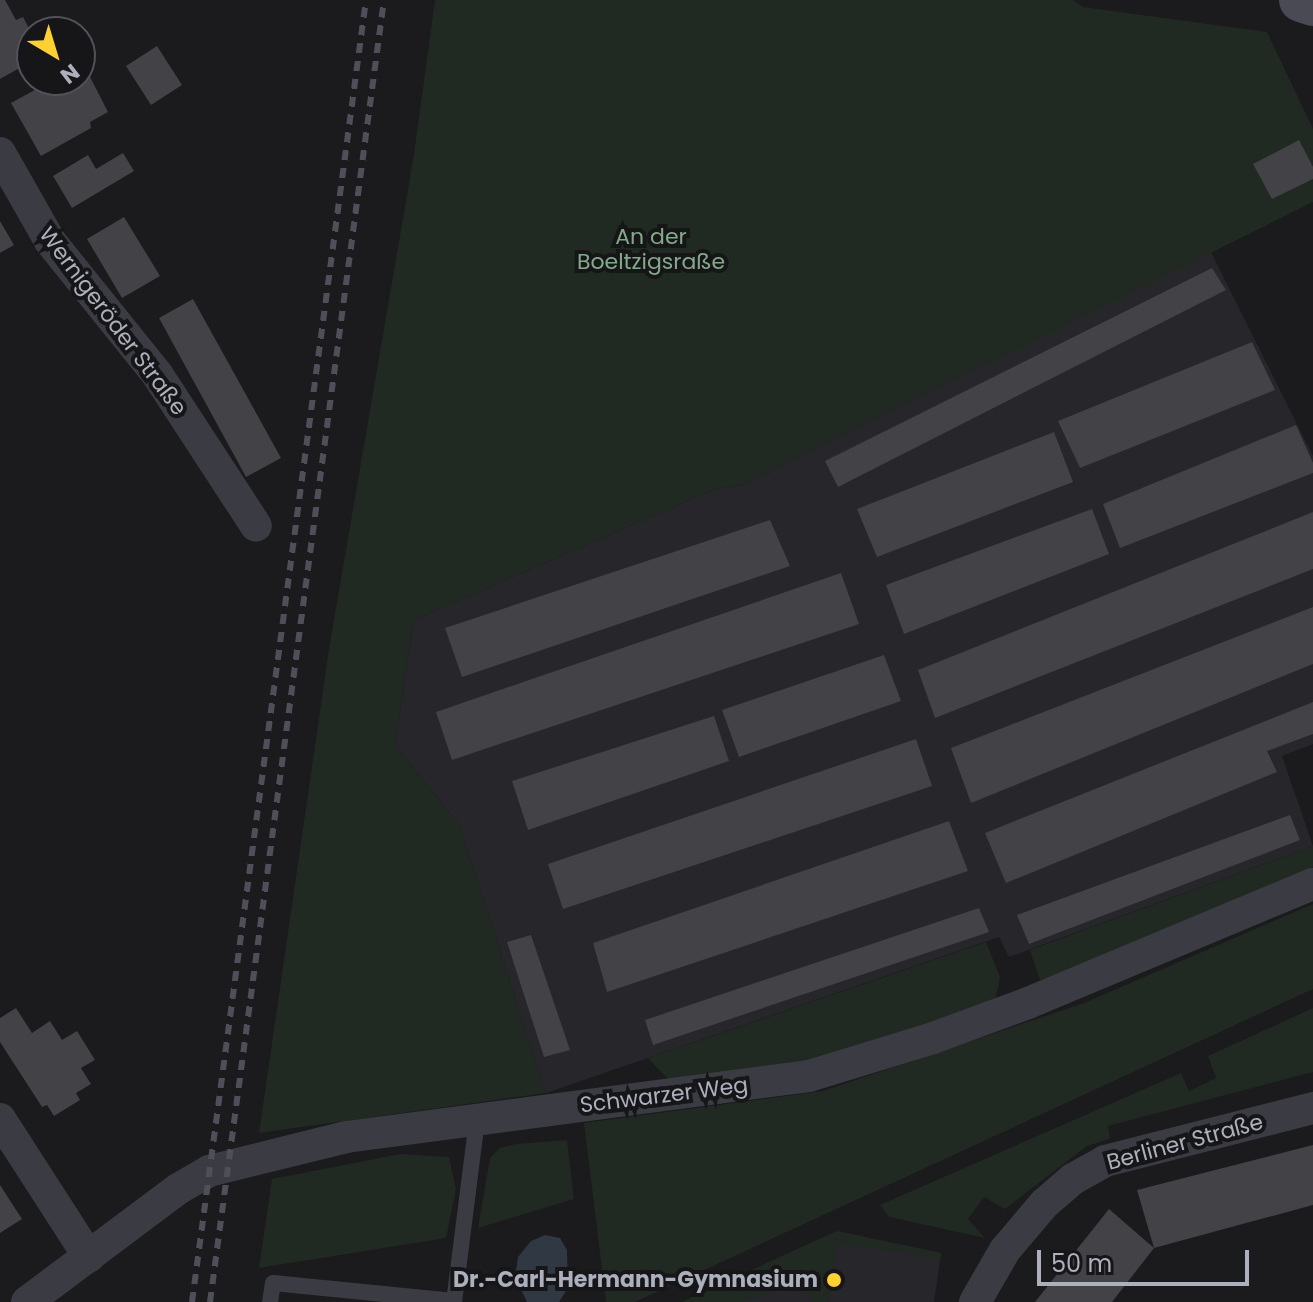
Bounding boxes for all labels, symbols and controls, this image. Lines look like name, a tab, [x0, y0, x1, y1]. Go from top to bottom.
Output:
north arrow	[16, 16, 96, 96]
text: N	[54, 56, 86, 91]
street label: Wernigeröder Straße	[34, 222, 192, 420]
park label: An der Boeltzigsraße	[577, 223, 725, 274]
street label: Schwarzer Weg	[578, 1072, 750, 1118]
street label: Berliner Straße	[1104, 1108, 1266, 1176]
scale bar	[1041, 1234, 1253, 1284]
text: 50 m	[1051, 1247, 1112, 1280]
place label: Dr.-Carl-Hermann-Gymnasium	[453, 1267, 818, 1293]
marker: Dr.-Carl-Hermann-Gymnasium	[825, 1271, 843, 1289]

